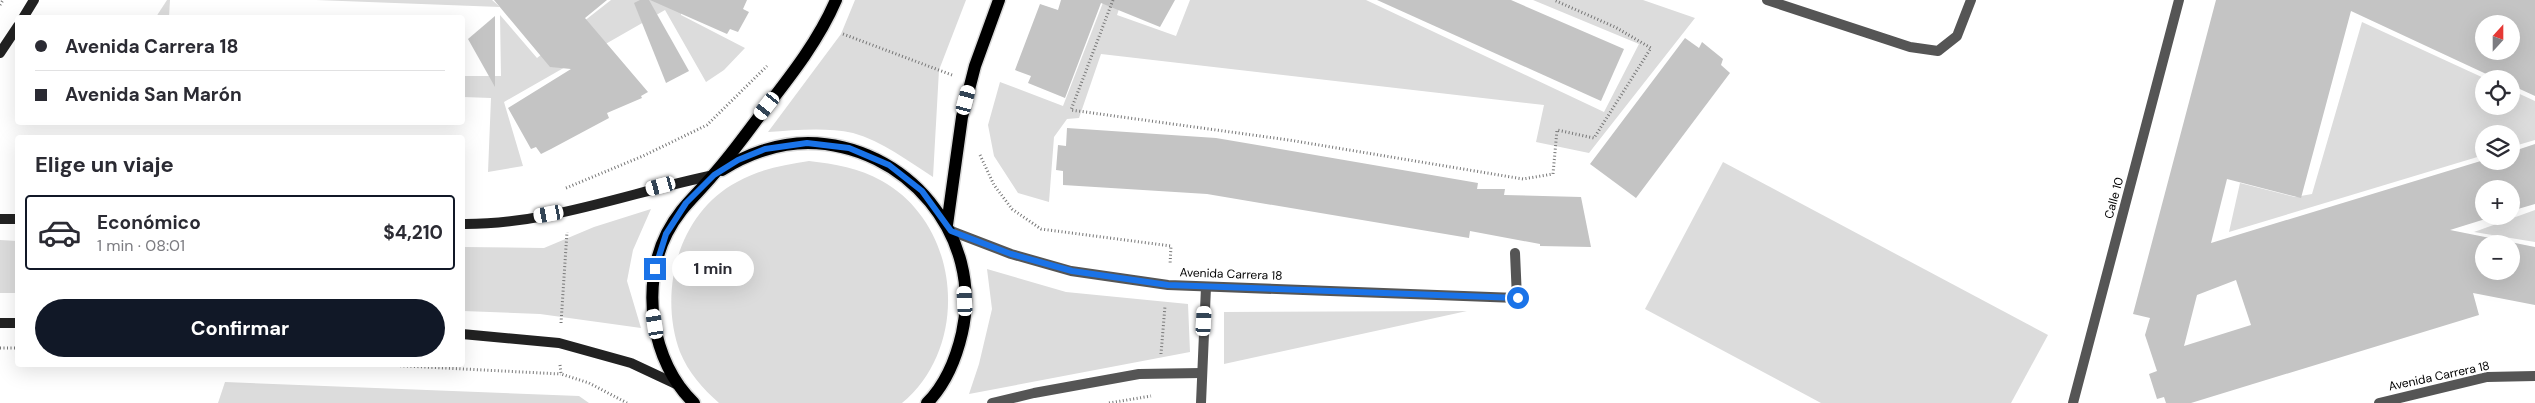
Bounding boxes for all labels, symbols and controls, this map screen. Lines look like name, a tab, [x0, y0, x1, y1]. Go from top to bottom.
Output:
north arrow	[2475, 15, 2520, 60]
map controls	[2475, 15, 2520, 280]
text: Avenida Carrera 18	[65, 34, 238, 59]
button: locate	[2475, 70, 2520, 115]
text: Avenida San Marón	[65, 82, 242, 107]
car	[954, 84, 977, 116]
car	[751, 90, 782, 122]
button: layers	[2475, 125, 2520, 170]
text: Elige un viaje	[35, 150, 174, 179]
car	[644, 175, 677, 197]
street label: Calle 10	[2101, 175, 2127, 221]
button: +	[2475, 180, 2520, 225]
car	[532, 204, 565, 224]
icon: car	[37, 210, 82, 255]
text: Económico	[97, 210, 201, 235]
text: $4,210	[383, 220, 443, 245]
text: 1 min · 08:01	[97, 235, 185, 256]
button: −	[2475, 235, 2520, 280]
callout: 1 min	[672, 252, 755, 286]
route end	[644, 258, 666, 280]
text: 1 min	[694, 258, 732, 279]
street label: Avenida Carrera 18	[1179, 264, 1283, 284]
car	[956, 286, 973, 316]
route start	[1507, 287, 1529, 309]
button: Confirmar	[35, 299, 445, 357]
car	[1195, 306, 1212, 336]
car	[645, 308, 664, 340]
street label: Avenida Carrera 18	[2387, 357, 2491, 395]

